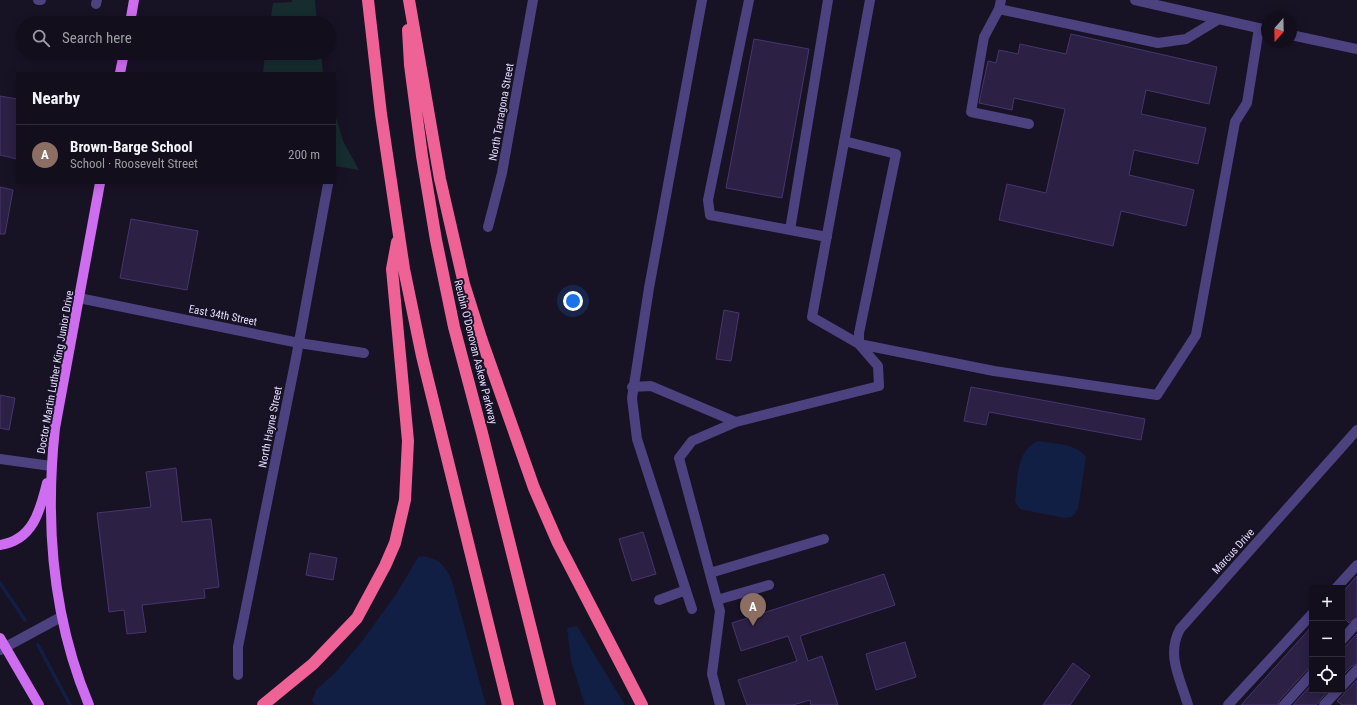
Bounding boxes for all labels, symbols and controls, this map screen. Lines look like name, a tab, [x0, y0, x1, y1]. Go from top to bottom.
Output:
north arrow	[1261, 12, 1297, 48]
search box	[16, 16, 336, 60]
icon: search	[30, 27, 52, 49]
text: Search here	[62, 29, 132, 47]
street label: North Tarragona Street	[487, 62, 516, 162]
text: Nearby	[32, 88, 80, 108]
text: Brown-Barge School	[70, 138, 192, 156]
text: A	[41, 147, 49, 162]
text: 200 m	[288, 147, 320, 162]
text: School · Roosevelt Street	[70, 156, 198, 171]
street label: Reubin O'Donovan Askew Parkway	[451, 278, 500, 426]
street label: Doctor Martin Luther King Junior Drive	[35, 289, 76, 455]
your location	[563, 291, 583, 311]
street label: East 34th Street	[188, 303, 258, 328]
street label: North Hayne Street	[256, 385, 285, 469]
street label: Marcus Drive	[1210, 526, 1257, 577]
map controls	[1309, 585, 1345, 693]
button: +	[1309, 585, 1345, 621]
pin: A	[740, 593, 766, 626]
button: −	[1309, 621, 1345, 657]
button: locate	[1309, 657, 1345, 693]

